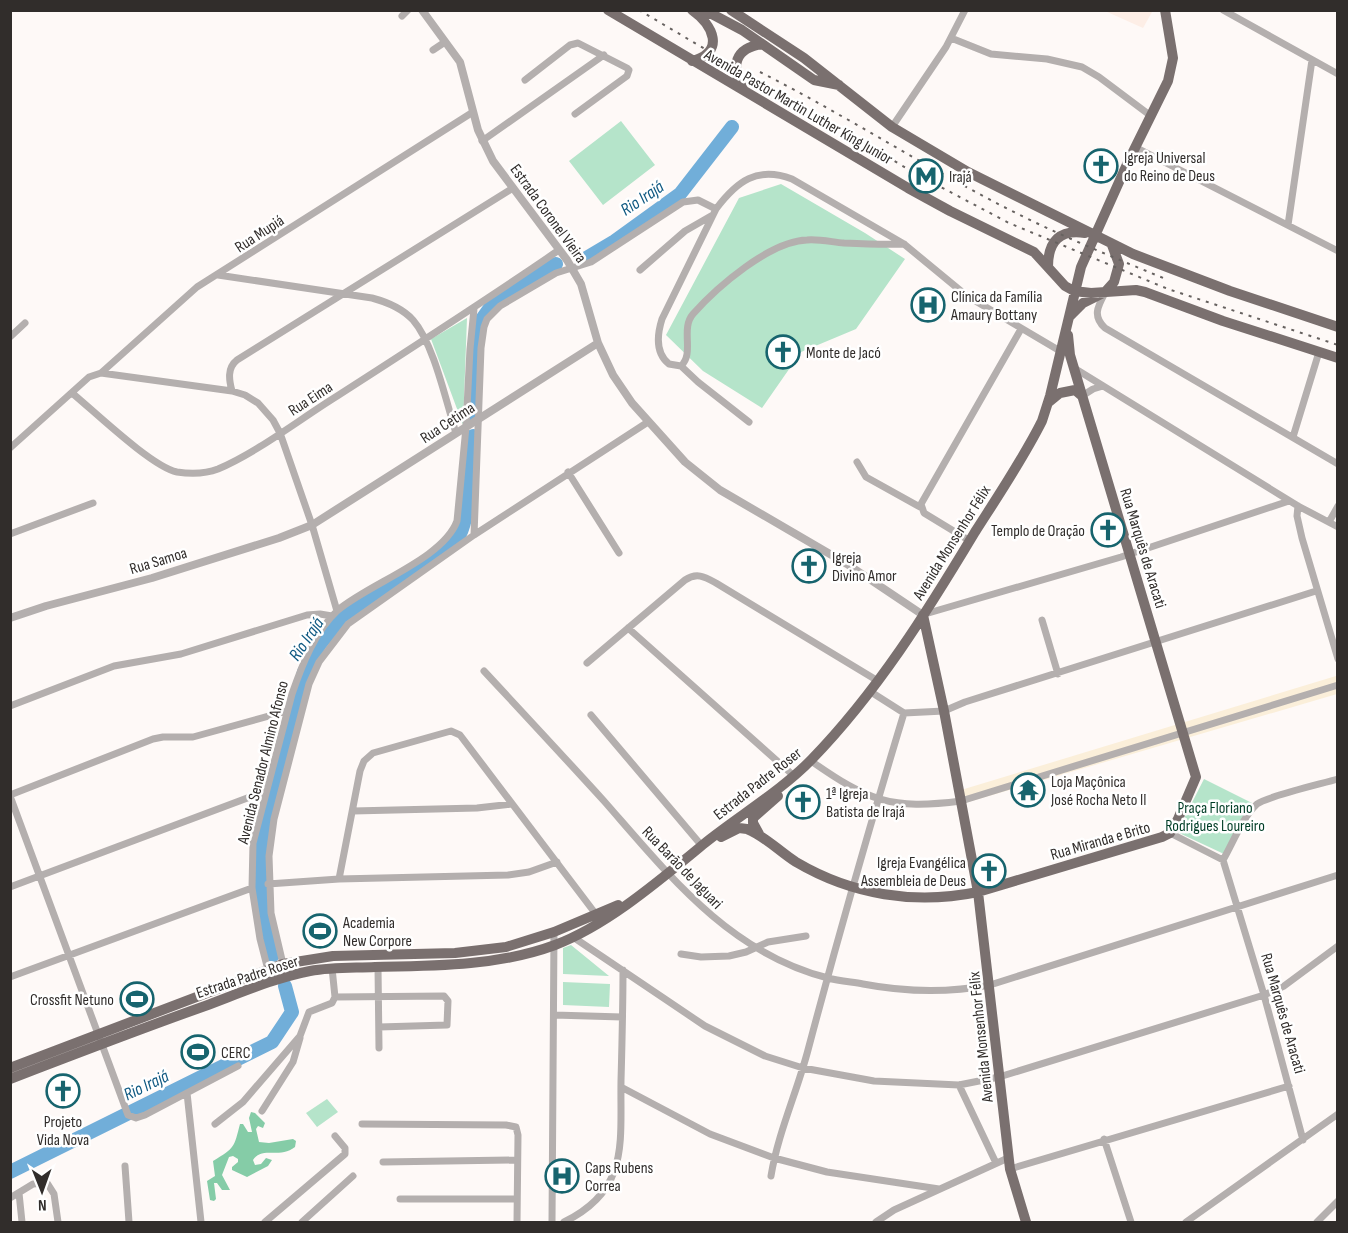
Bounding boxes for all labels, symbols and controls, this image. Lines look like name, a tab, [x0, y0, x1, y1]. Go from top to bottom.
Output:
street label: Avenida Pastor Martin Luther King Junior	[700, 45, 896, 169]
church icon: Igreja Universal do Reino de Deus	[1083, 148, 1119, 184]
place label: Igreja Universal do Reino de Deus	[1124, 149, 1215, 186]
metro station icon: Irajá	[908, 158, 944, 194]
street label: Estrada Coronel Vieira	[506, 161, 590, 267]
place label: Irajá	[949, 168, 972, 187]
water label: Rio Irajá	[617, 176, 668, 220]
street label: Rua Mupiá	[232, 211, 288, 257]
hospital icon: Clínica da Família Amaury Bottany	[910, 287, 946, 323]
place label: Clínica da Família Amaury Bottany	[950, 288, 1042, 325]
church icon: Monte de Jacó	[765, 334, 801, 370]
place label: Monte de Jacó	[806, 344, 881, 363]
street label: Rua Eima	[285, 378, 336, 421]
street label: Rua Cetima	[417, 399, 479, 448]
street label: Avenida Monsenhor Félix	[909, 482, 995, 604]
street label: Rua Marquês de Aracati	[1115, 486, 1170, 611]
church icon: Templo de Oração	[1090, 512, 1126, 548]
place label: Templo de Oração	[991, 522, 1085, 541]
street label: Rua Samoa	[128, 544, 189, 579]
church icon: Igreja Divino Amor	[791, 548, 827, 584]
place label: Igreja Divino Amor	[832, 549, 897, 586]
water label: Rio Irajá	[284, 613, 329, 665]
street label: Avenida Senador Almino Afonso	[234, 679, 293, 847]
street label: Estrada Padre Roser	[710, 744, 806, 824]
temple icon: Loja Maçônica José Rocha Neto II	[1010, 772, 1046, 808]
place label: Loja Maçônica José Rocha Neto II	[1050, 773, 1146, 810]
church icon: 1ª Igreja Batista de Irajá	[785, 784, 821, 820]
place label: 1ª Igreja Batista de Irajá	[826, 785, 905, 822]
park label: Praça Floriano Rodrigues Loureiro	[1165, 799, 1265, 836]
street label: Rua Miranda e Brito	[1048, 818, 1153, 865]
street label: Rua Barão de Jaguari	[638, 823, 726, 913]
church icon: Igreja Evangélica Assembleia de Deus	[971, 853, 1007, 889]
place label: Igreja Evangélica Assembleia de Deus	[860, 854, 966, 891]
sports icon: Academia New Corpore	[302, 913, 338, 949]
place label: Academia New Corpore	[342, 914, 412, 951]
street label: Rua Marquês de Aracati	[1256, 951, 1309, 1076]
street label: Estrada Padre Roser	[194, 952, 301, 1003]
street label: Avenida Monsenhor Félix	[965, 970, 998, 1104]
sports icon: Crossfit Netuno	[119, 981, 155, 1017]
place label: Crossfit Netuno	[30, 991, 114, 1010]
sports icon: CERC	[180, 1034, 216, 1070]
place label: CERC	[221, 1044, 251, 1063]
water label: Rio Irajá	[120, 1065, 173, 1105]
church icon: Projeto Vida Nova	[45, 1073, 81, 1109]
place label: Projeto Vida Nova	[37, 1113, 89, 1150]
hospital icon: Caps Rubens Correa	[544, 1158, 580, 1194]
place label: Caps Rubens Correa	[585, 1159, 654, 1196]
north arrow	[12, 1161, 72, 1221]
text: N	[38, 1195, 47, 1214]

